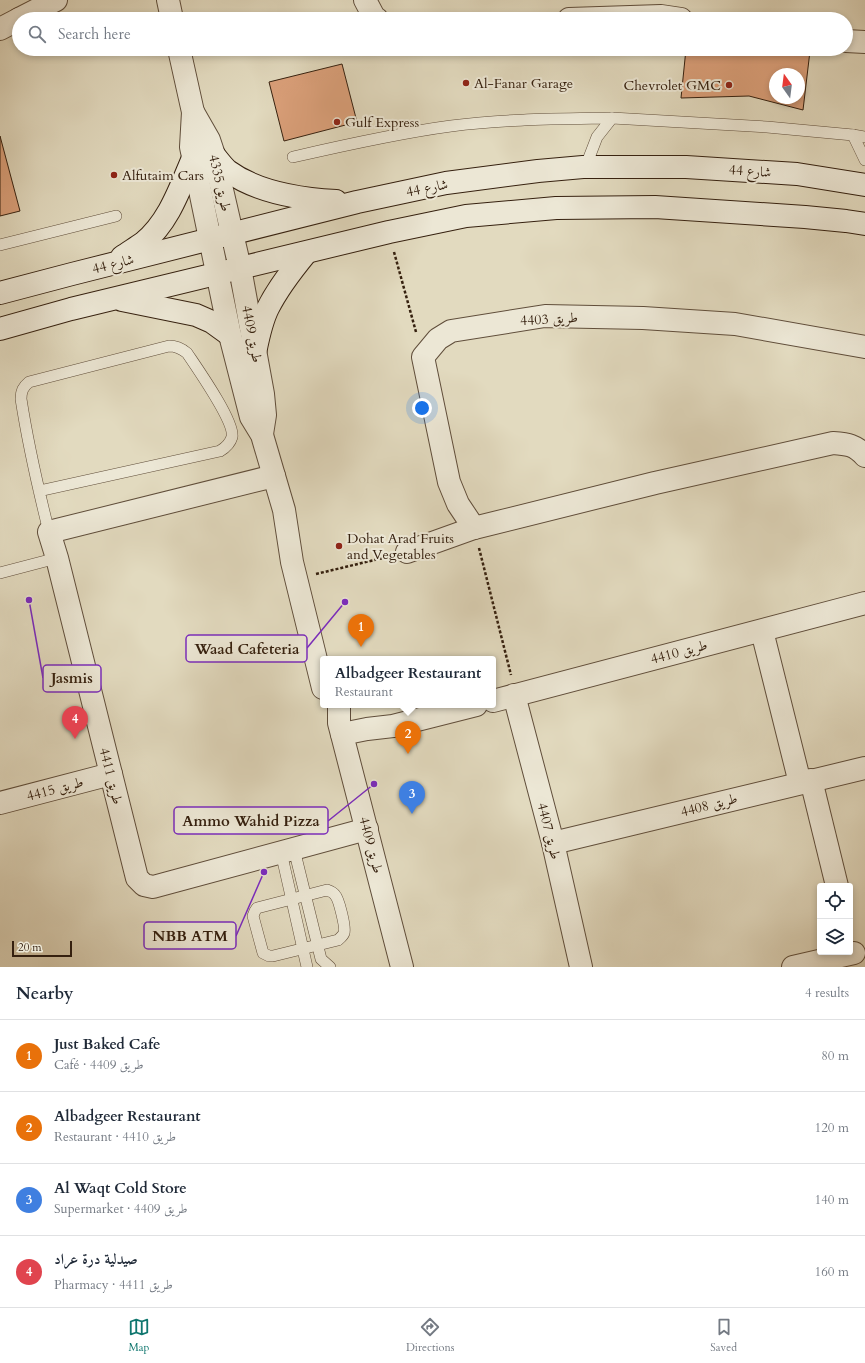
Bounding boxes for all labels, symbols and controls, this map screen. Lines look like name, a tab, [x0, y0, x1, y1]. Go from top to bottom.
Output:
search box	[12, 12, 853, 56]
icon: search	[26, 23, 48, 45]
text: Search here	[58, 24, 131, 44]
north arrow	[769, 68, 805, 104]
place label: Al-Fanar Garage	[474, 74, 573, 93]
place label: Chevrolet GMC	[623, 76, 721, 95]
marker: Al-Fanar Garage	[461, 78, 471, 88]
marker: Chevrolet GMC	[724, 80, 734, 90]
place label: Gulf Express	[345, 113, 420, 132]
marker: Gulf Express	[332, 117, 342, 127]
street label: طريق 4335	[204, 153, 236, 213]
street label: شارع 44	[728, 160, 772, 184]
place label: Alfutaim Cars	[122, 166, 204, 185]
marker: Alfutaim Cars	[109, 170, 119, 180]
street label: شارع 44	[404, 175, 450, 203]
street label: شارع 44	[90, 250, 136, 280]
street label: طريق 4409	[237, 304, 267, 364]
street label: طريق 4403	[520, 308, 579, 330]
your location	[412, 398, 432, 418]
place label: Dohat Arad Fruits and Vegetables	[347, 529, 454, 564]
marker: Dohat Arad Fruits and Vegetables	[334, 541, 344, 551]
pin: 1	[348, 614, 374, 647]
callout: Waad Cafeteria	[186, 635, 307, 662]
street label: طريق 4410	[648, 635, 710, 669]
text: Waad Cafeteria	[194, 639, 300, 659]
popup	[320, 656, 496, 708]
text: Albadgeer Restaurant	[335, 663, 481, 683]
callout: Jasmis	[43, 665, 101, 692]
text: Jasmis	[49, 668, 93, 688]
text: Restaurant	[335, 683, 393, 701]
pin: 4	[62, 706, 88, 739]
pin: 2	[395, 721, 421, 754]
street label: طريق 4411	[95, 746, 127, 807]
street label: طريق 4415	[24, 772, 86, 806]
pin: 3	[399, 781, 425, 814]
street label: طريق 4408	[679, 789, 740, 821]
street label: طريق 4407	[533, 801, 565, 862]
callout: Ammo Wahid Pizza	[174, 807, 328, 834]
text: Ammo Wahid Pizza	[182, 811, 320, 831]
street label: طريق 4409	[354, 814, 388, 876]
map controls	[817, 883, 853, 955]
button: locate	[817, 883, 853, 919]
button: layers	[817, 919, 853, 955]
callout: NBB ATM	[144, 922, 236, 949]
text: NBB ATM	[152, 926, 228, 946]
scale bar	[12, 939, 72, 958]
text: 20 m	[18, 940, 42, 955]
text: Nearby	[16, 982, 73, 1005]
text: 4 results	[805, 984, 849, 1002]
text: Just Baked Cafe	[54, 1034, 160, 1054]
text: 1	[26, 1047, 32, 1065]
text: 80 m	[821, 1047, 849, 1065]
text: Café · طريق 4409	[54, 1056, 144, 1074]
text: Albadgeer Restaurant	[54, 1106, 200, 1126]
text: 2	[26, 1119, 32, 1137]
text: 120 m	[815, 1119, 849, 1137]
text: Restaurant · طريق 4410	[54, 1128, 176, 1146]
text: Al Waqt Cold Store	[54, 1178, 187, 1198]
text: 3	[26, 1191, 32, 1209]
text: 140 m	[815, 1191, 849, 1209]
text: Supermarket · طريق 4409	[54, 1200, 188, 1218]
text: صيدلية درة عراد	[54, 1249, 138, 1269]
text: 4	[26, 1263, 32, 1281]
text: 160 m	[815, 1263, 849, 1281]
text: Pharmacy · طريق 4411	[54, 1276, 173, 1294]
tab: Map	[128, 1316, 150, 1355]
tab: Directions	[406, 1316, 454, 1355]
tab: Saved	[710, 1316, 737, 1355]

